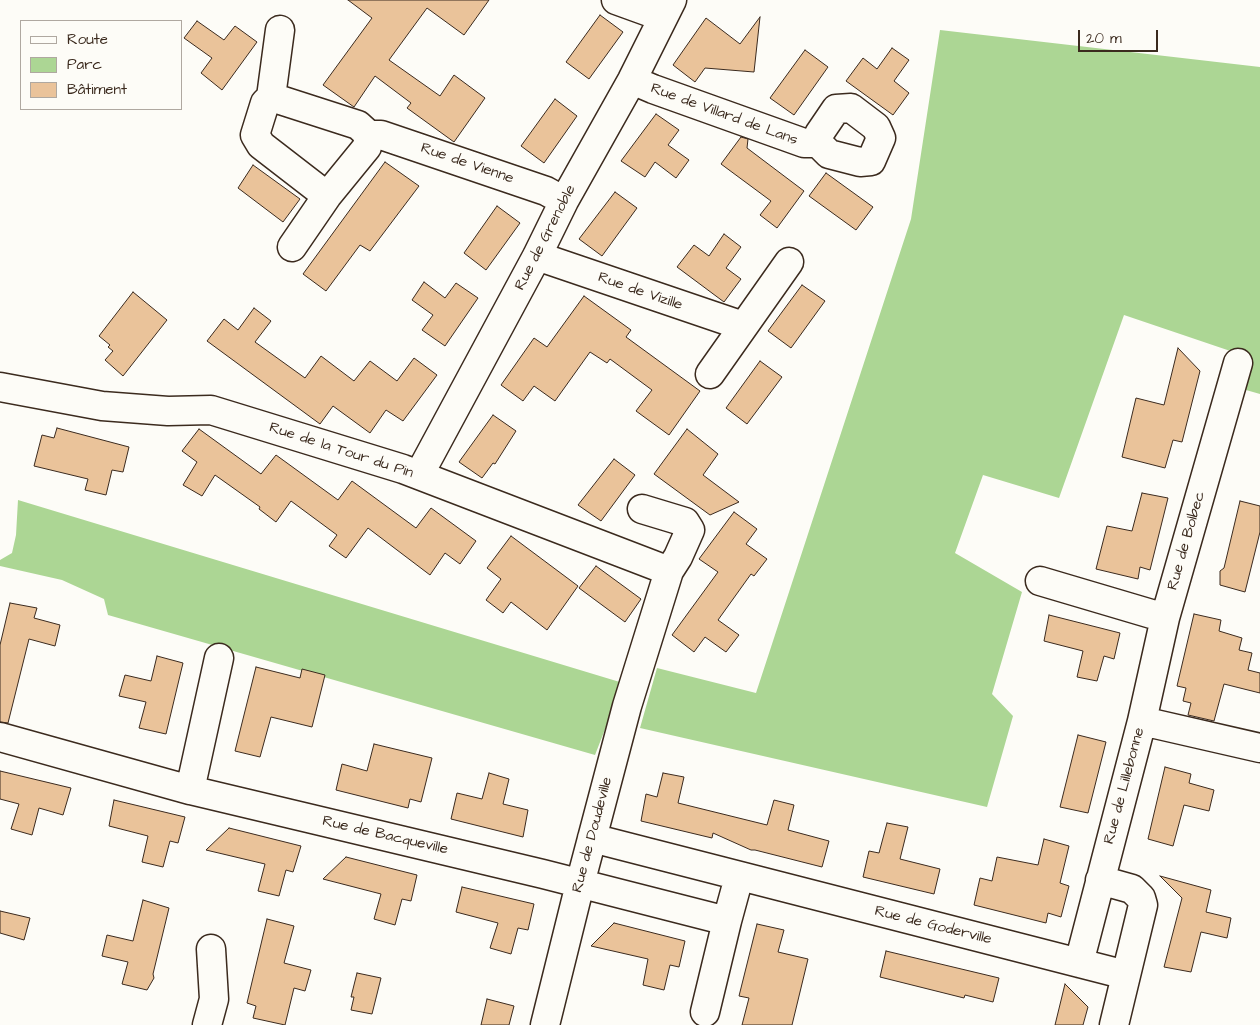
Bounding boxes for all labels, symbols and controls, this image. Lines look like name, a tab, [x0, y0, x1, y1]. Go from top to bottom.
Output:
legend	[20, 20, 182, 110]
scale bar	[1080, 20, 1160, 52]
text: 20 m	[1086, 28, 1122, 49]
text: Route	[67, 29, 108, 50]
text: Parc	[67, 54, 102, 75]
text: Bâtiment	[67, 79, 127, 100]
street label: Rue de Villard de Lans	[648, 80, 800, 150]
street label: Rue de Vienne	[418, 140, 516, 188]
street label: Rue de Grenoble	[512, 182, 580, 294]
street label: Rue de Vizille	[595, 269, 685, 315]
street label: Rue de la Tour du Pin	[267, 419, 415, 483]
street label: Rue de Bolbec	[1164, 490, 1210, 592]
street label: Rue de Lillebonne	[1101, 726, 1149, 846]
street label: Rue de Doudeville	[569, 775, 617, 895]
street label: Rue de Bacqueville	[320, 813, 450, 859]
street label: Rue de Goderville	[873, 903, 993, 949]

